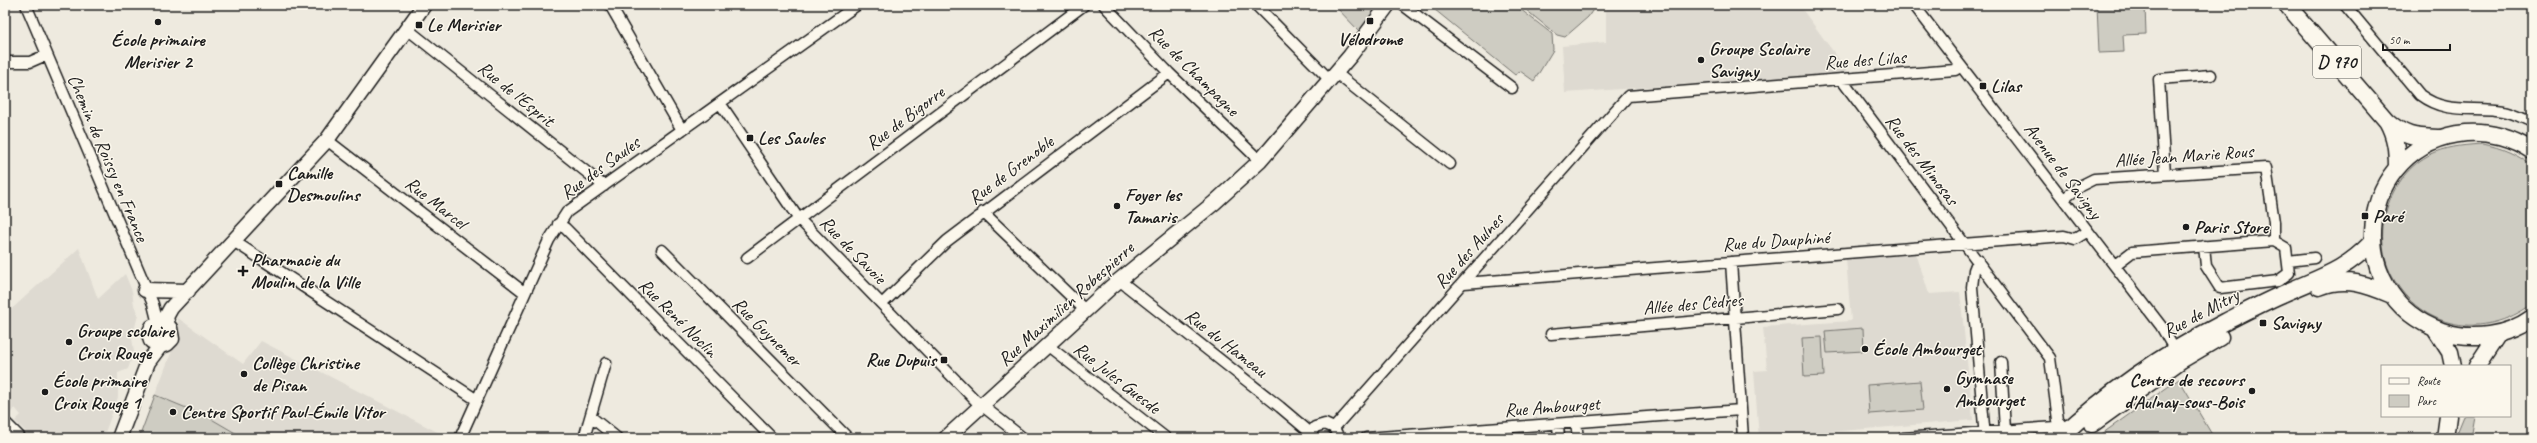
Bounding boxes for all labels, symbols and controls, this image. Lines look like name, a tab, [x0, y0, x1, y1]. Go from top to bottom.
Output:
place label: Le Merisier	[427, 13, 503, 37]
marker: Vélodrome	[1365, 16, 1375, 26]
marker: École primaire Merisier 2	[153, 17, 163, 27]
marker: Le Merisier	[414, 20, 424, 30]
street label: Rue de Champagne	[1144, 21, 1246, 123]
scale bar	[2383, 26, 2450, 52]
place label: Vélodrome	[1338, 27, 1404, 51]
place label: École primaire Merisier 2	[111, 28, 206, 74]
text: 50 m	[2389, 32, 2411, 48]
place label: Groupe Scolaire Savigny	[1709, 37, 1811, 83]
street label: Rue des Lilas	[1824, 45, 1909, 75]
road number: D 970	[2313, 46, 2361, 78]
marker: Groupe Scolaire Savigny	[1696, 55, 1706, 65]
street label: Rue de l'Esprit	[473, 56, 560, 133]
street label: Chemin de Roissy en France	[62, 71, 155, 247]
place label: Lilas	[1991, 74, 2023, 98]
street label: Rue de Bigorre	[861, 79, 951, 155]
marker: Lilas	[1978, 81, 1988, 91]
street label: Rue des Mimosas	[1880, 110, 1965, 211]
street label: Avenue de Savigny	[2019, 118, 2108, 225]
place label: Les Saules	[758, 126, 827, 150]
street label: Rue de Grenoble	[964, 129, 1060, 210]
street label: Rue des Saules	[556, 130, 646, 205]
marker: Les Saules	[745, 133, 755, 143]
street label: Allée Jean Marie Rous	[2114, 139, 2256, 173]
place label: Camille Desmoulins	[287, 161, 362, 207]
street label: Rue Marcel	[400, 171, 475, 237]
marker: Camille Desmoulins	[274, 179, 284, 189]
place label: Foyer les Tamaris	[1125, 183, 1183, 229]
marker: Foyer les Tamaris	[1112, 201, 1122, 211]
place label: Paré	[2373, 204, 2405, 228]
street label: Rue des Aulnes	[1429, 207, 1510, 294]
street label: Rue de Savoie	[815, 211, 893, 290]
marker: Paré	[2360, 211, 2370, 221]
place label: Paris Store	[2194, 215, 2270, 239]
marker: Paris Store	[2181, 222, 2191, 232]
street label: Rue du Dauphiné	[1722, 225, 1833, 257]
street label: Rue Maximilien Robespierre	[993, 235, 1140, 371]
place label: Pharmacie du Moulin de la Ville	[251, 248, 361, 294]
marker: Pharmacie du Moulin de la Ville	[238, 266, 248, 276]
street label: Rue René Noclin	[633, 273, 724, 364]
street label: Rue de Mitry	[2159, 282, 2244, 343]
street label: Allée des Cèdres	[1642, 288, 1745, 320]
street label: Rue Guynemer	[727, 292, 808, 373]
street label: Rue du Hameau	[1180, 303, 1273, 383]
place label: Savigny	[2271, 311, 2323, 335]
marker: Savigny	[2258, 318, 2268, 328]
place label: Groupe scolaire Croix Rouge	[77, 319, 175, 365]
marker: Groupe scolaire Croix Rouge	[64, 337, 74, 347]
street label: Rue Jules Guesde	[1069, 337, 1167, 420]
place label: École Ambourget	[1873, 337, 1982, 361]
marker: École Ambourget	[1860, 344, 1870, 354]
place label: Rue Dupuis	[866, 348, 938, 372]
place label: Collège Christine de Pisan	[252, 351, 361, 397]
marker: Rue Dupuis	[939, 355, 949, 365]
legend	[2381, 365, 2511, 417]
place label: Gymnase Ambourget	[1955, 366, 2027, 412]
place label: Centre de secours d'Aulnay-sous-Bois	[2124, 368, 2246, 414]
place label: École primaire Croix Rouge 1	[53, 369, 148, 415]
marker: Collège Christine de Pisan	[239, 369, 249, 379]
text: Route	[2417, 373, 2441, 389]
marker: Gymnase Ambourget	[1942, 384, 1952, 394]
marker: Centre de secours d'Aulnay-sous-Bois	[2247, 386, 2257, 396]
marker: École primaire Croix Rouge 1	[40, 387, 50, 397]
street label: Rue Ambourget	[1503, 392, 1602, 422]
text: Parc	[2417, 393, 2437, 409]
place label: Centre Sportif Paul-Émile Vitor	[181, 400, 387, 424]
marker: Centre Sportif Paul-Émile Vitor	[168, 407, 178, 417]

